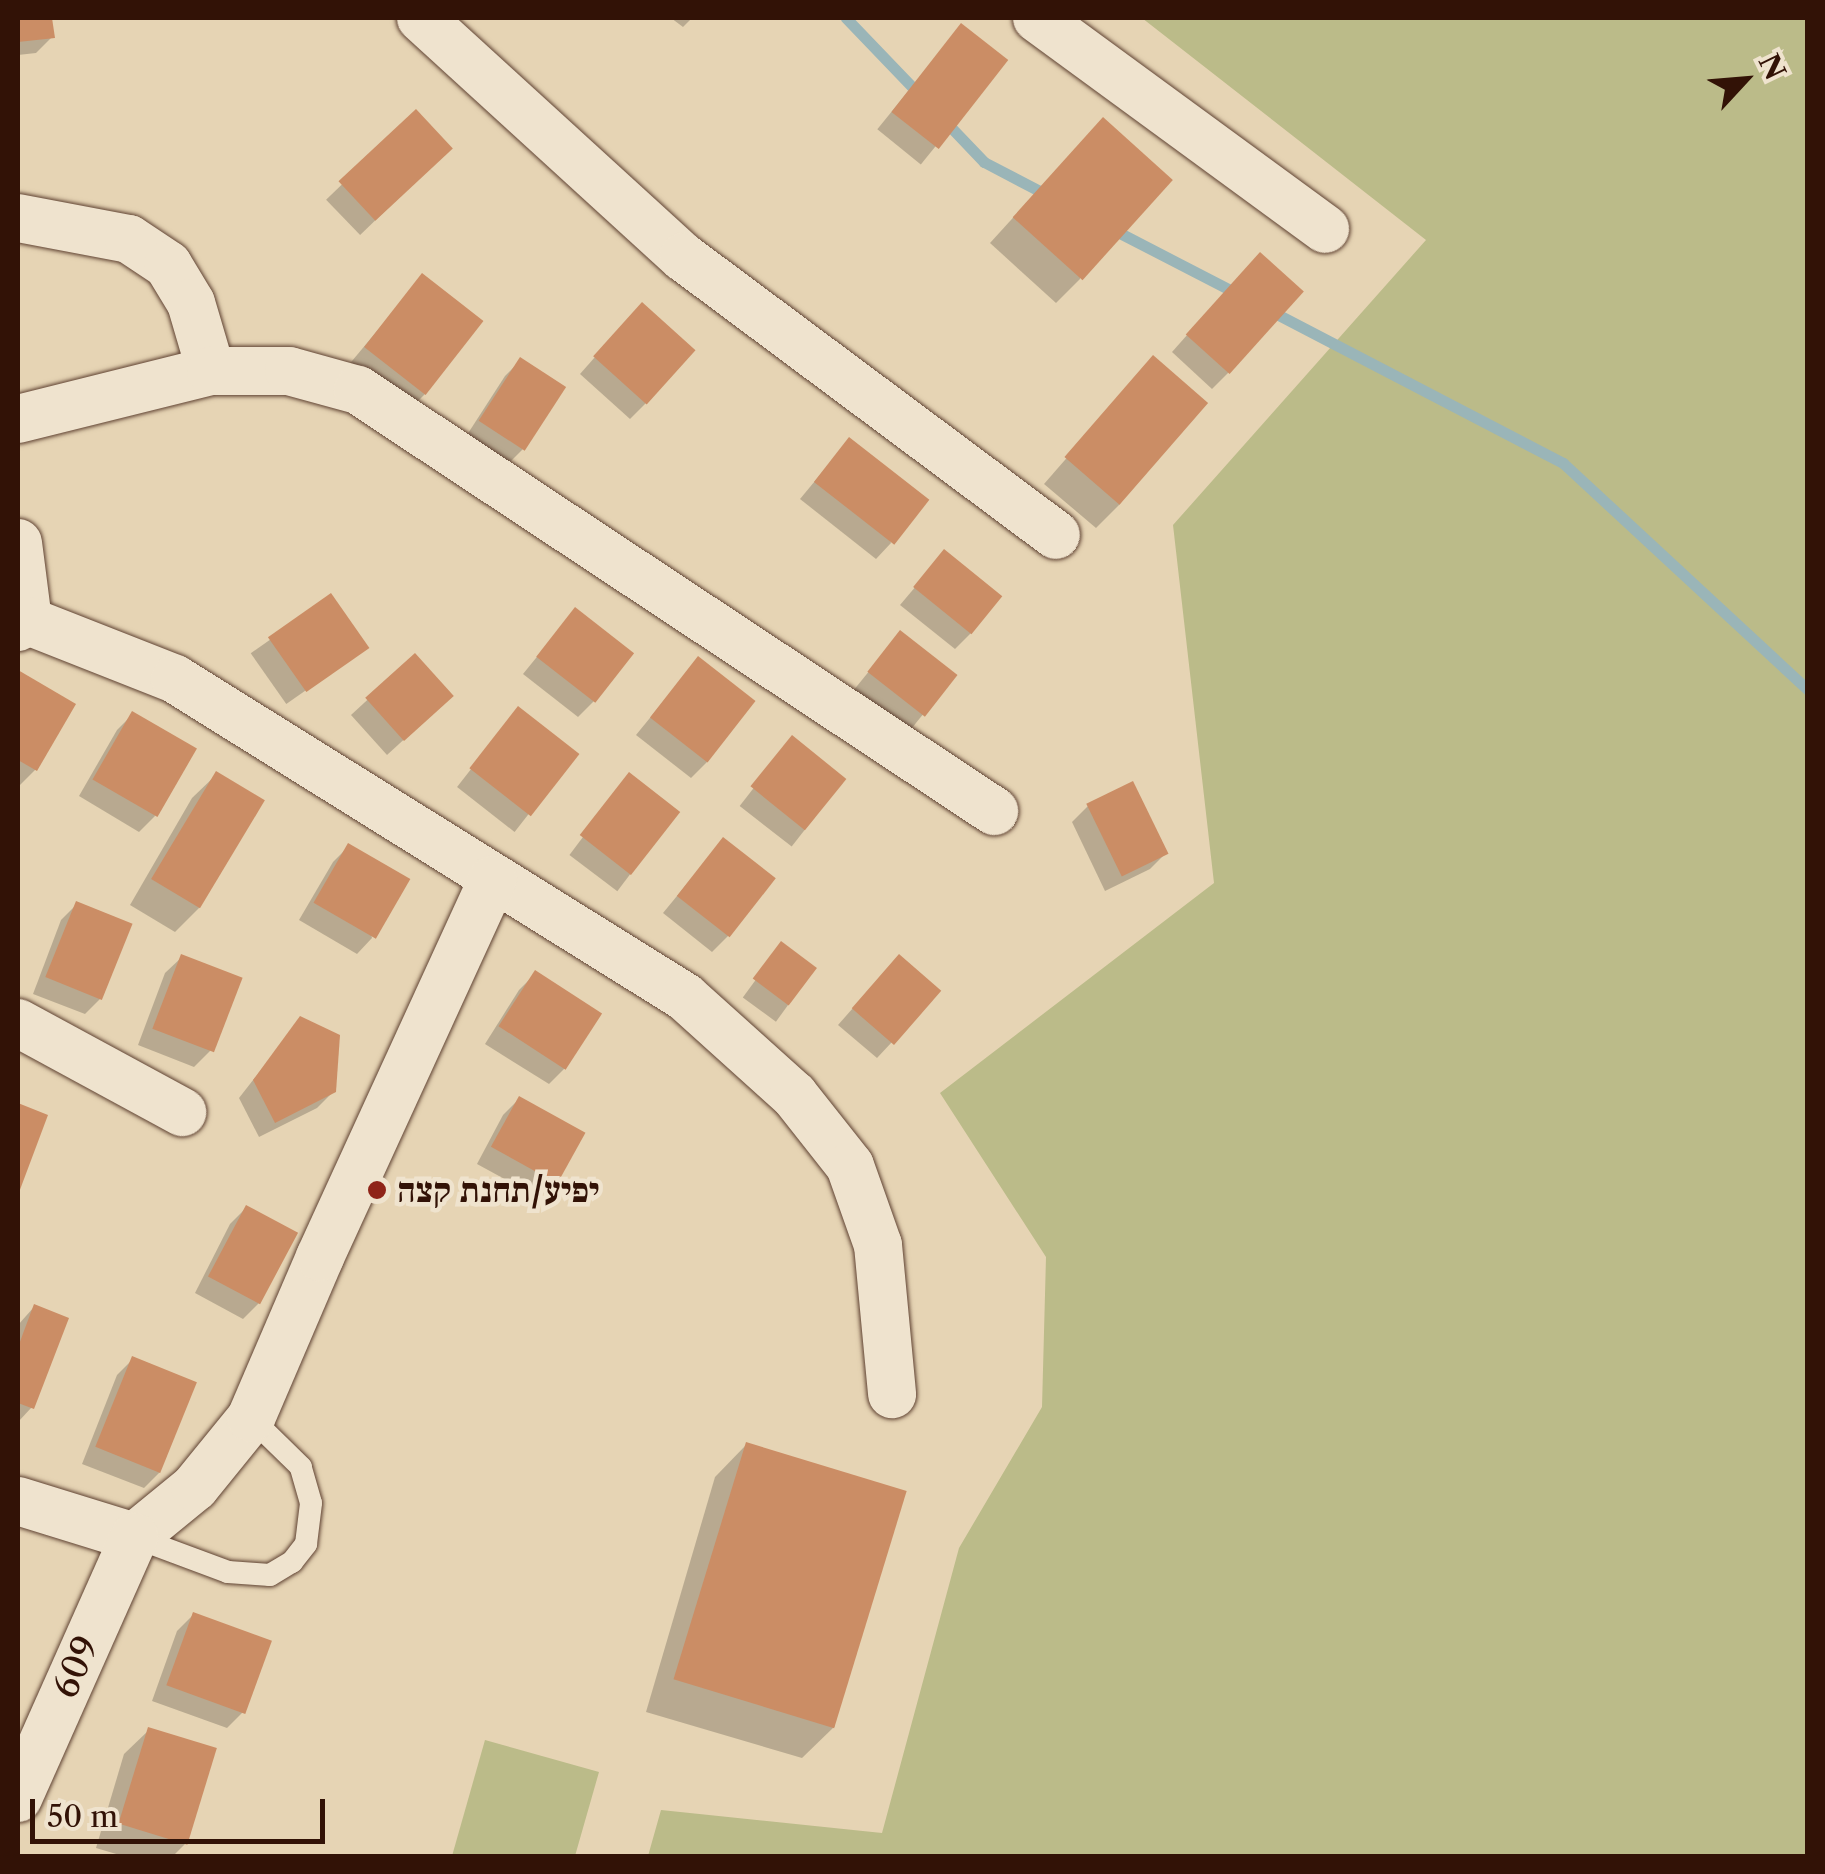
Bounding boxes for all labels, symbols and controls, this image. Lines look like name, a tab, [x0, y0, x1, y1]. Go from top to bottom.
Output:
north arrow	[1695, 30, 1795, 130]
text: N	[1751, 48, 1793, 85]
place label: יפיע/תחנת קצה	[397, 1169, 600, 1211]
marker: יפיע/תחנת קצה	[366, 1179, 388, 1201]
street label: 609	[44, 1630, 108, 1704]
scale bar	[35, 1779, 330, 1841]
text: 50 m	[47, 1798, 118, 1835]

